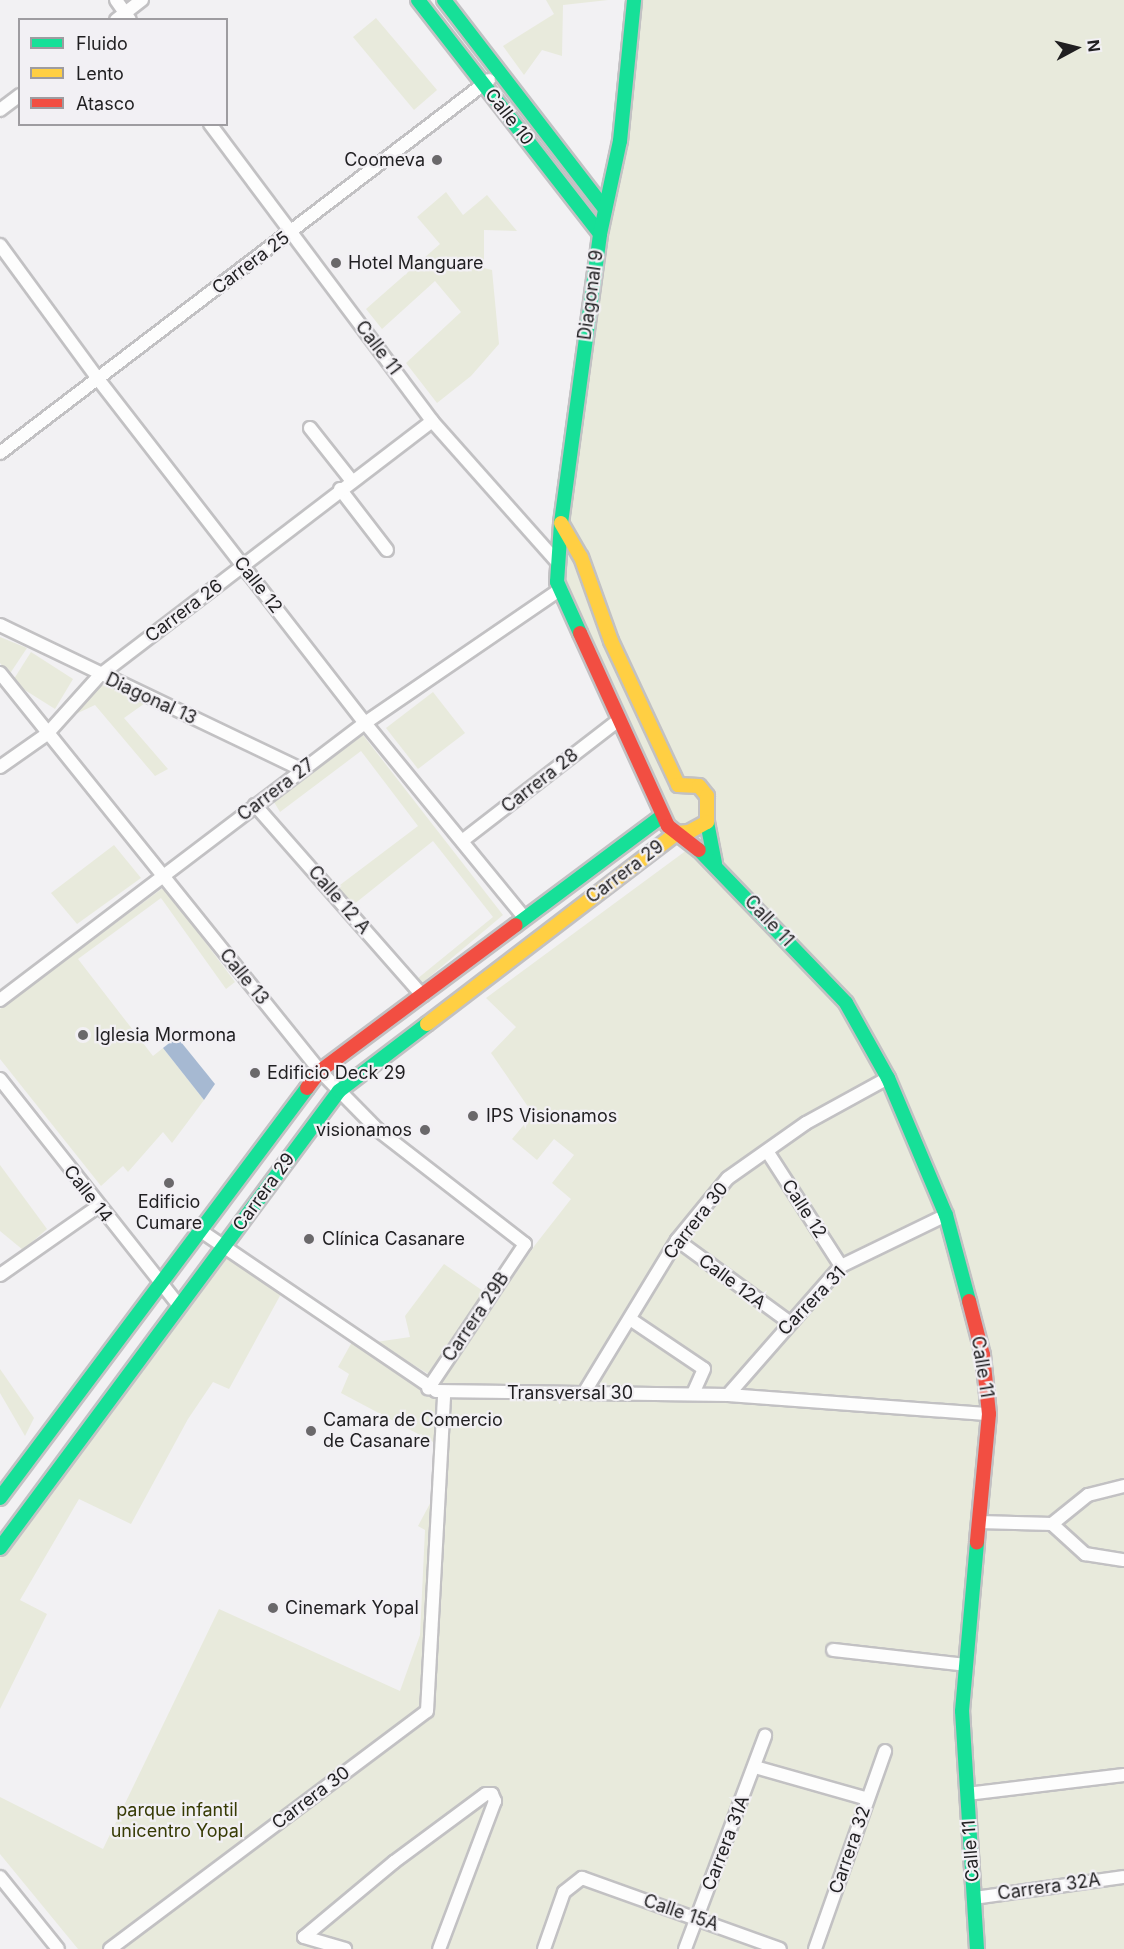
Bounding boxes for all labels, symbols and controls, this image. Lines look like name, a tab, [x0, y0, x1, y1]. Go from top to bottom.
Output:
legend	[18, 18, 228, 126]
north arrow	[1046, 18, 1106, 78]
text: Fluido	[76, 33, 128, 54]
text: N	[1083, 39, 1105, 53]
text: Lento	[76, 63, 124, 84]
street label: Calle 10	[480, 84, 538, 150]
text: Atasco	[76, 93, 135, 114]
place label: Coomeva	[344, 149, 425, 171]
marker: Coomeva	[430, 153, 444, 167]
street label: Carrera 25	[208, 227, 294, 299]
street label: Diagonal 9	[574, 249, 608, 341]
place label: Hotel Manguare	[348, 252, 484, 274]
marker: Hotel Manguare	[329, 256, 343, 270]
street label: Calle 11	[351, 317, 405, 379]
street label: Calle 12	[229, 552, 287, 618]
street label: Carrera 26	[141, 575, 227, 647]
street label: Diagonal 13	[102, 669, 200, 729]
street label: Carrera 28	[497, 744, 583, 818]
street label: Carrera 27	[233, 754, 319, 826]
street label: Carrera 29	[582, 836, 668, 908]
street label: Calle 12 A	[304, 861, 374, 939]
street label: Calle 11	[740, 891, 798, 951]
street label: Calle 13	[215, 945, 273, 1009]
place label: Iglesia Mormona	[95, 1024, 236, 1046]
marker: Iglesia Mormona	[76, 1028, 90, 1042]
place label: Edificio Deck 29	[267, 1062, 406, 1084]
marker: Edificio Deck 29	[248, 1066, 262, 1080]
place label: IPS Visionamos	[486, 1105, 617, 1127]
marker: IPS Visionamos	[464, 1107, 482, 1125]
place label: visionamos	[316, 1119, 412, 1141]
marker: visionamos	[416, 1121, 434, 1139]
street label: Carrera 29	[228, 1149, 300, 1235]
street label: Calle 14	[59, 1161, 117, 1227]
marker: Edificio Cumare	[162, 1176, 176, 1190]
street label: Calle 12	[777, 1176, 831, 1242]
street label: Carrera 30	[659, 1178, 733, 1264]
place label: Edificio Cumare	[136, 1192, 202, 1234]
place label: Clínica Casanare	[322, 1228, 465, 1250]
marker: Clínica Casanare	[300, 1230, 318, 1248]
street label: Calle 12A	[694, 1250, 770, 1314]
street label: Carrera 31	[774, 1262, 850, 1340]
street label: Carrera 29B	[438, 1268, 514, 1366]
street label: Calle 11	[966, 1335, 998, 1399]
street label: Transversal 30	[507, 1382, 633, 1404]
place label: Camara de Comercio de Casanare	[323, 1410, 503, 1452]
marker: Camara de Comercio de Casanare	[304, 1424, 318, 1438]
place label: Cinemark Yopal	[285, 1597, 419, 1619]
marker: Cinemark Yopal	[266, 1601, 280, 1615]
street label: Carrera 30	[268, 1762, 354, 1834]
street label: Carrera 31A	[698, 1792, 754, 1894]
park label: parque infantil unicentro Yopal	[111, 1800, 243, 1842]
street label: Carrera 32	[825, 1803, 875, 1897]
street label: Calle 11	[958, 1819, 984, 1883]
street label: Carrera 32A	[996, 1869, 1102, 1905]
street label: Calle 15A	[641, 1890, 721, 1936]

